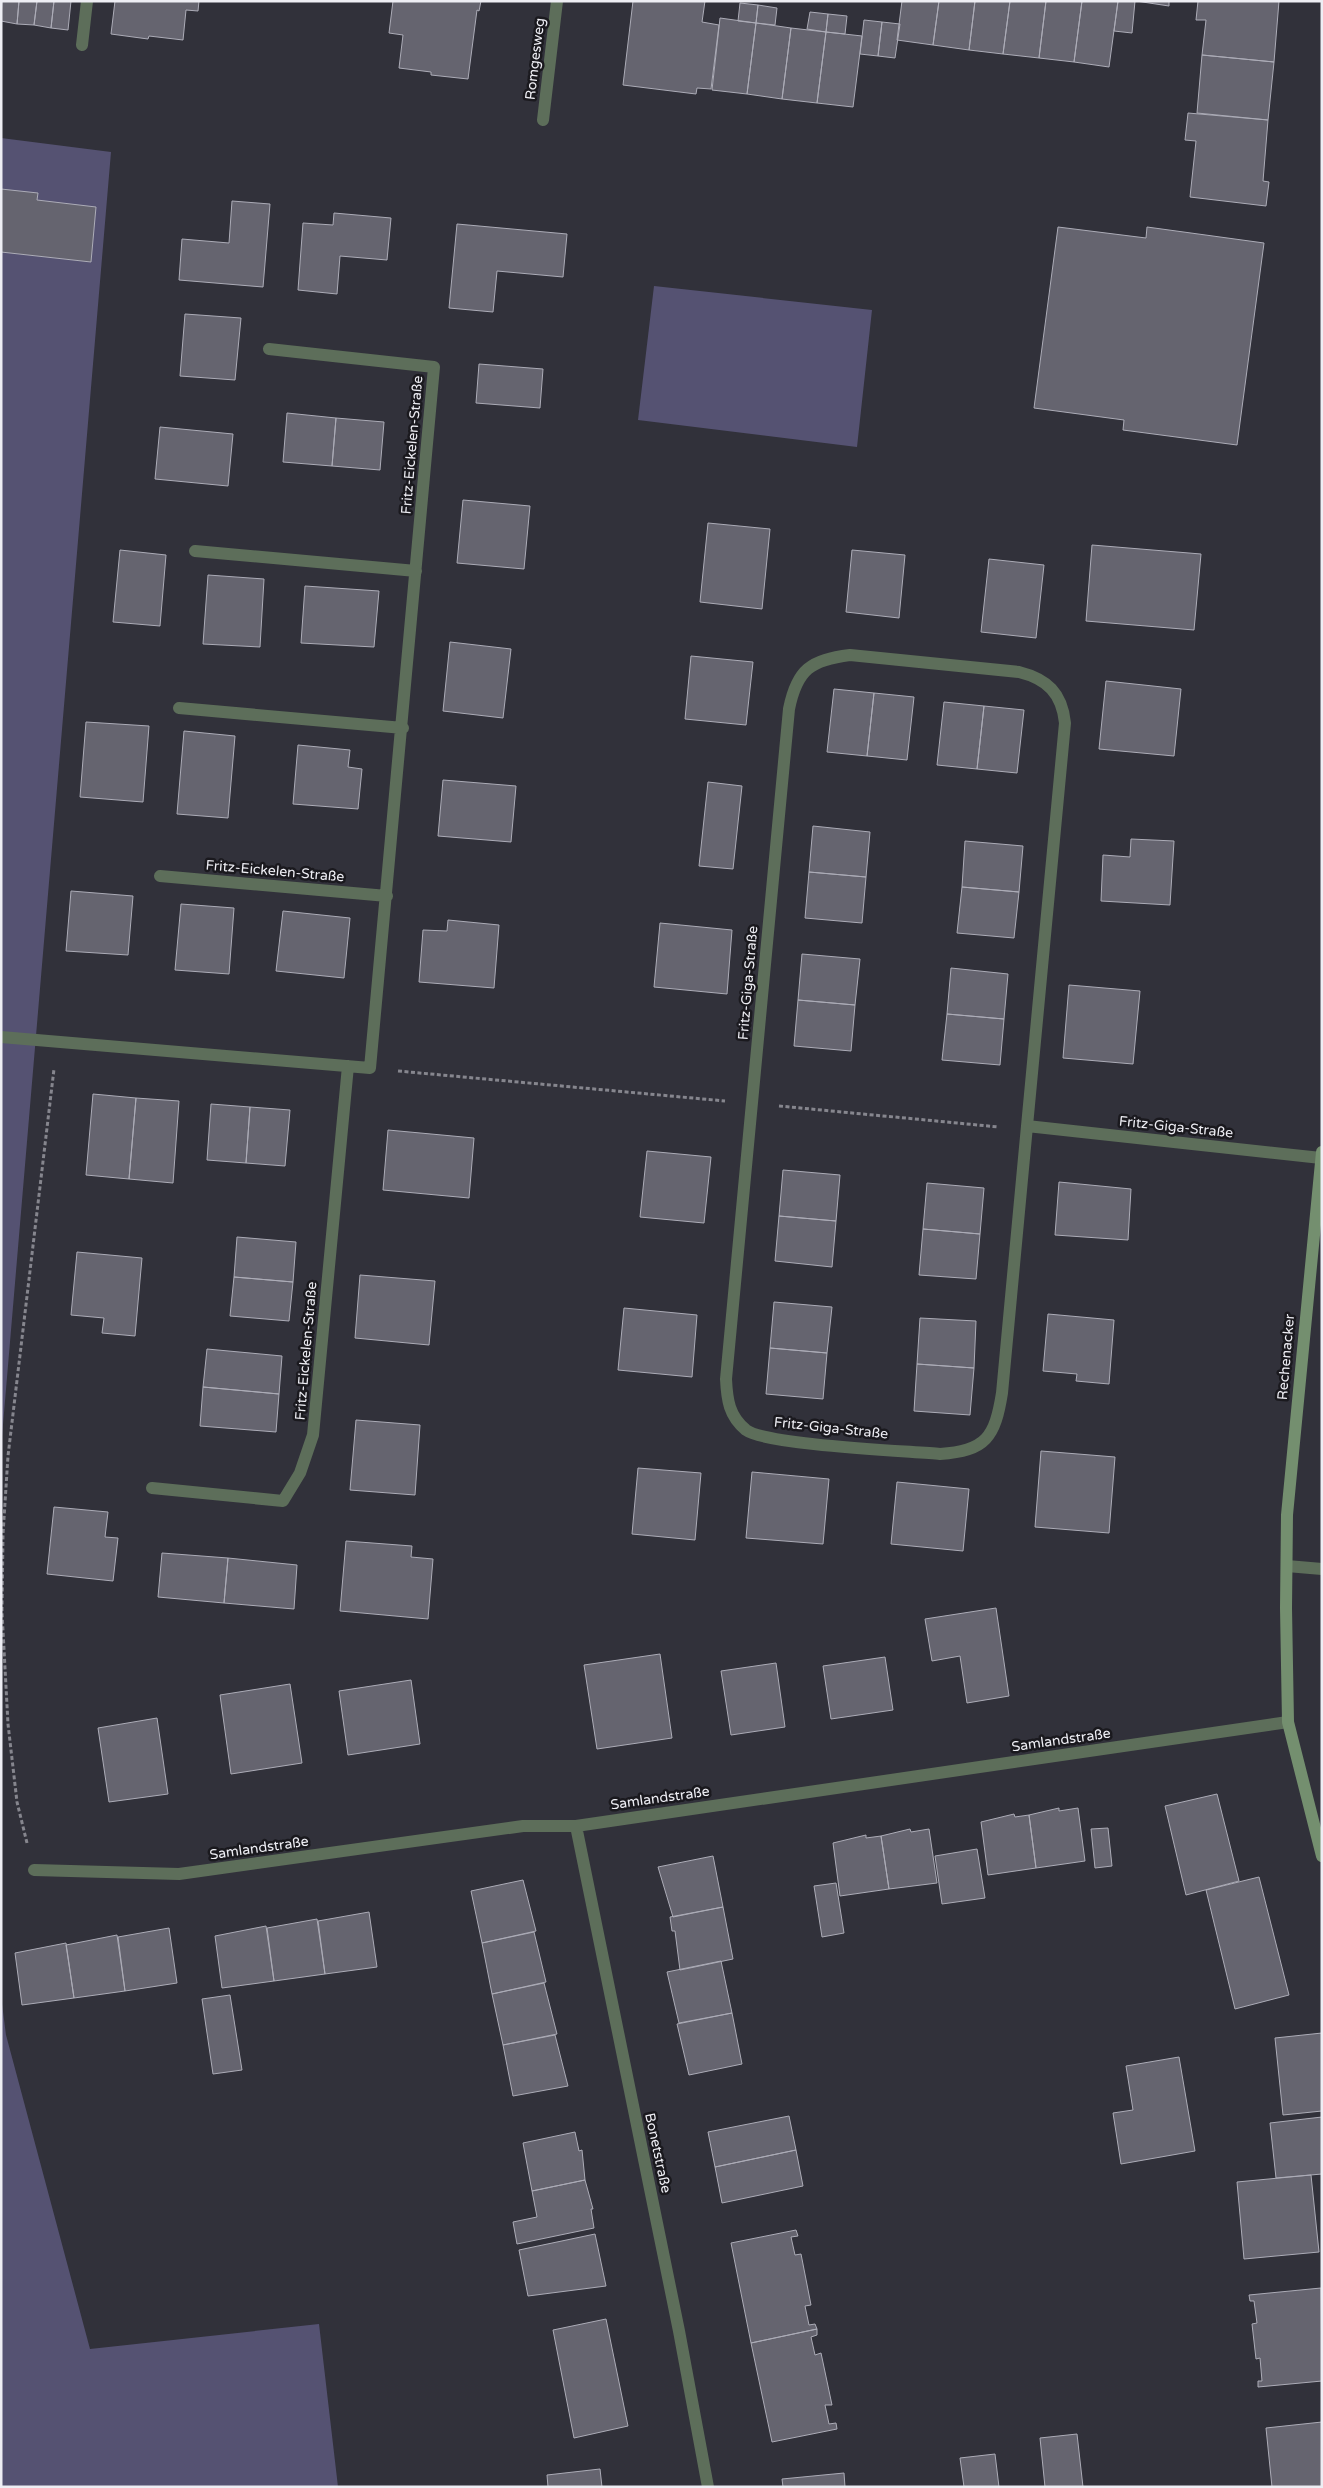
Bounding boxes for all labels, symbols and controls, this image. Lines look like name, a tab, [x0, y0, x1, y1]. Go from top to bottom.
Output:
street label: Romgesweg	[522, 17, 548, 101]
street label: Fritz-Eickelen-Straße	[397, 375, 427, 515]
street label: Fritz-Eickelen-Straße	[205, 856, 345, 886]
street label: Fritz-Giga-Straße	[735, 925, 761, 1041]
street label: Fritz-Giga-Straße	[1118, 1113, 1234, 1141]
street label: Fritz-Eickelen-Straße	[291, 1281, 321, 1421]
street label: Rechenacker	[1274, 1313, 1298, 1401]
street label: Fritz-Giga-Straße	[773, 1414, 889, 1442]
street label: Samlandstraße	[1010, 1725, 1112, 1755]
street label: Samlandstraße	[609, 1783, 711, 1813]
street label: Samlandstraße	[208, 1833, 310, 1863]
street label: Bonetstraße	[641, 2111, 675, 2195]

